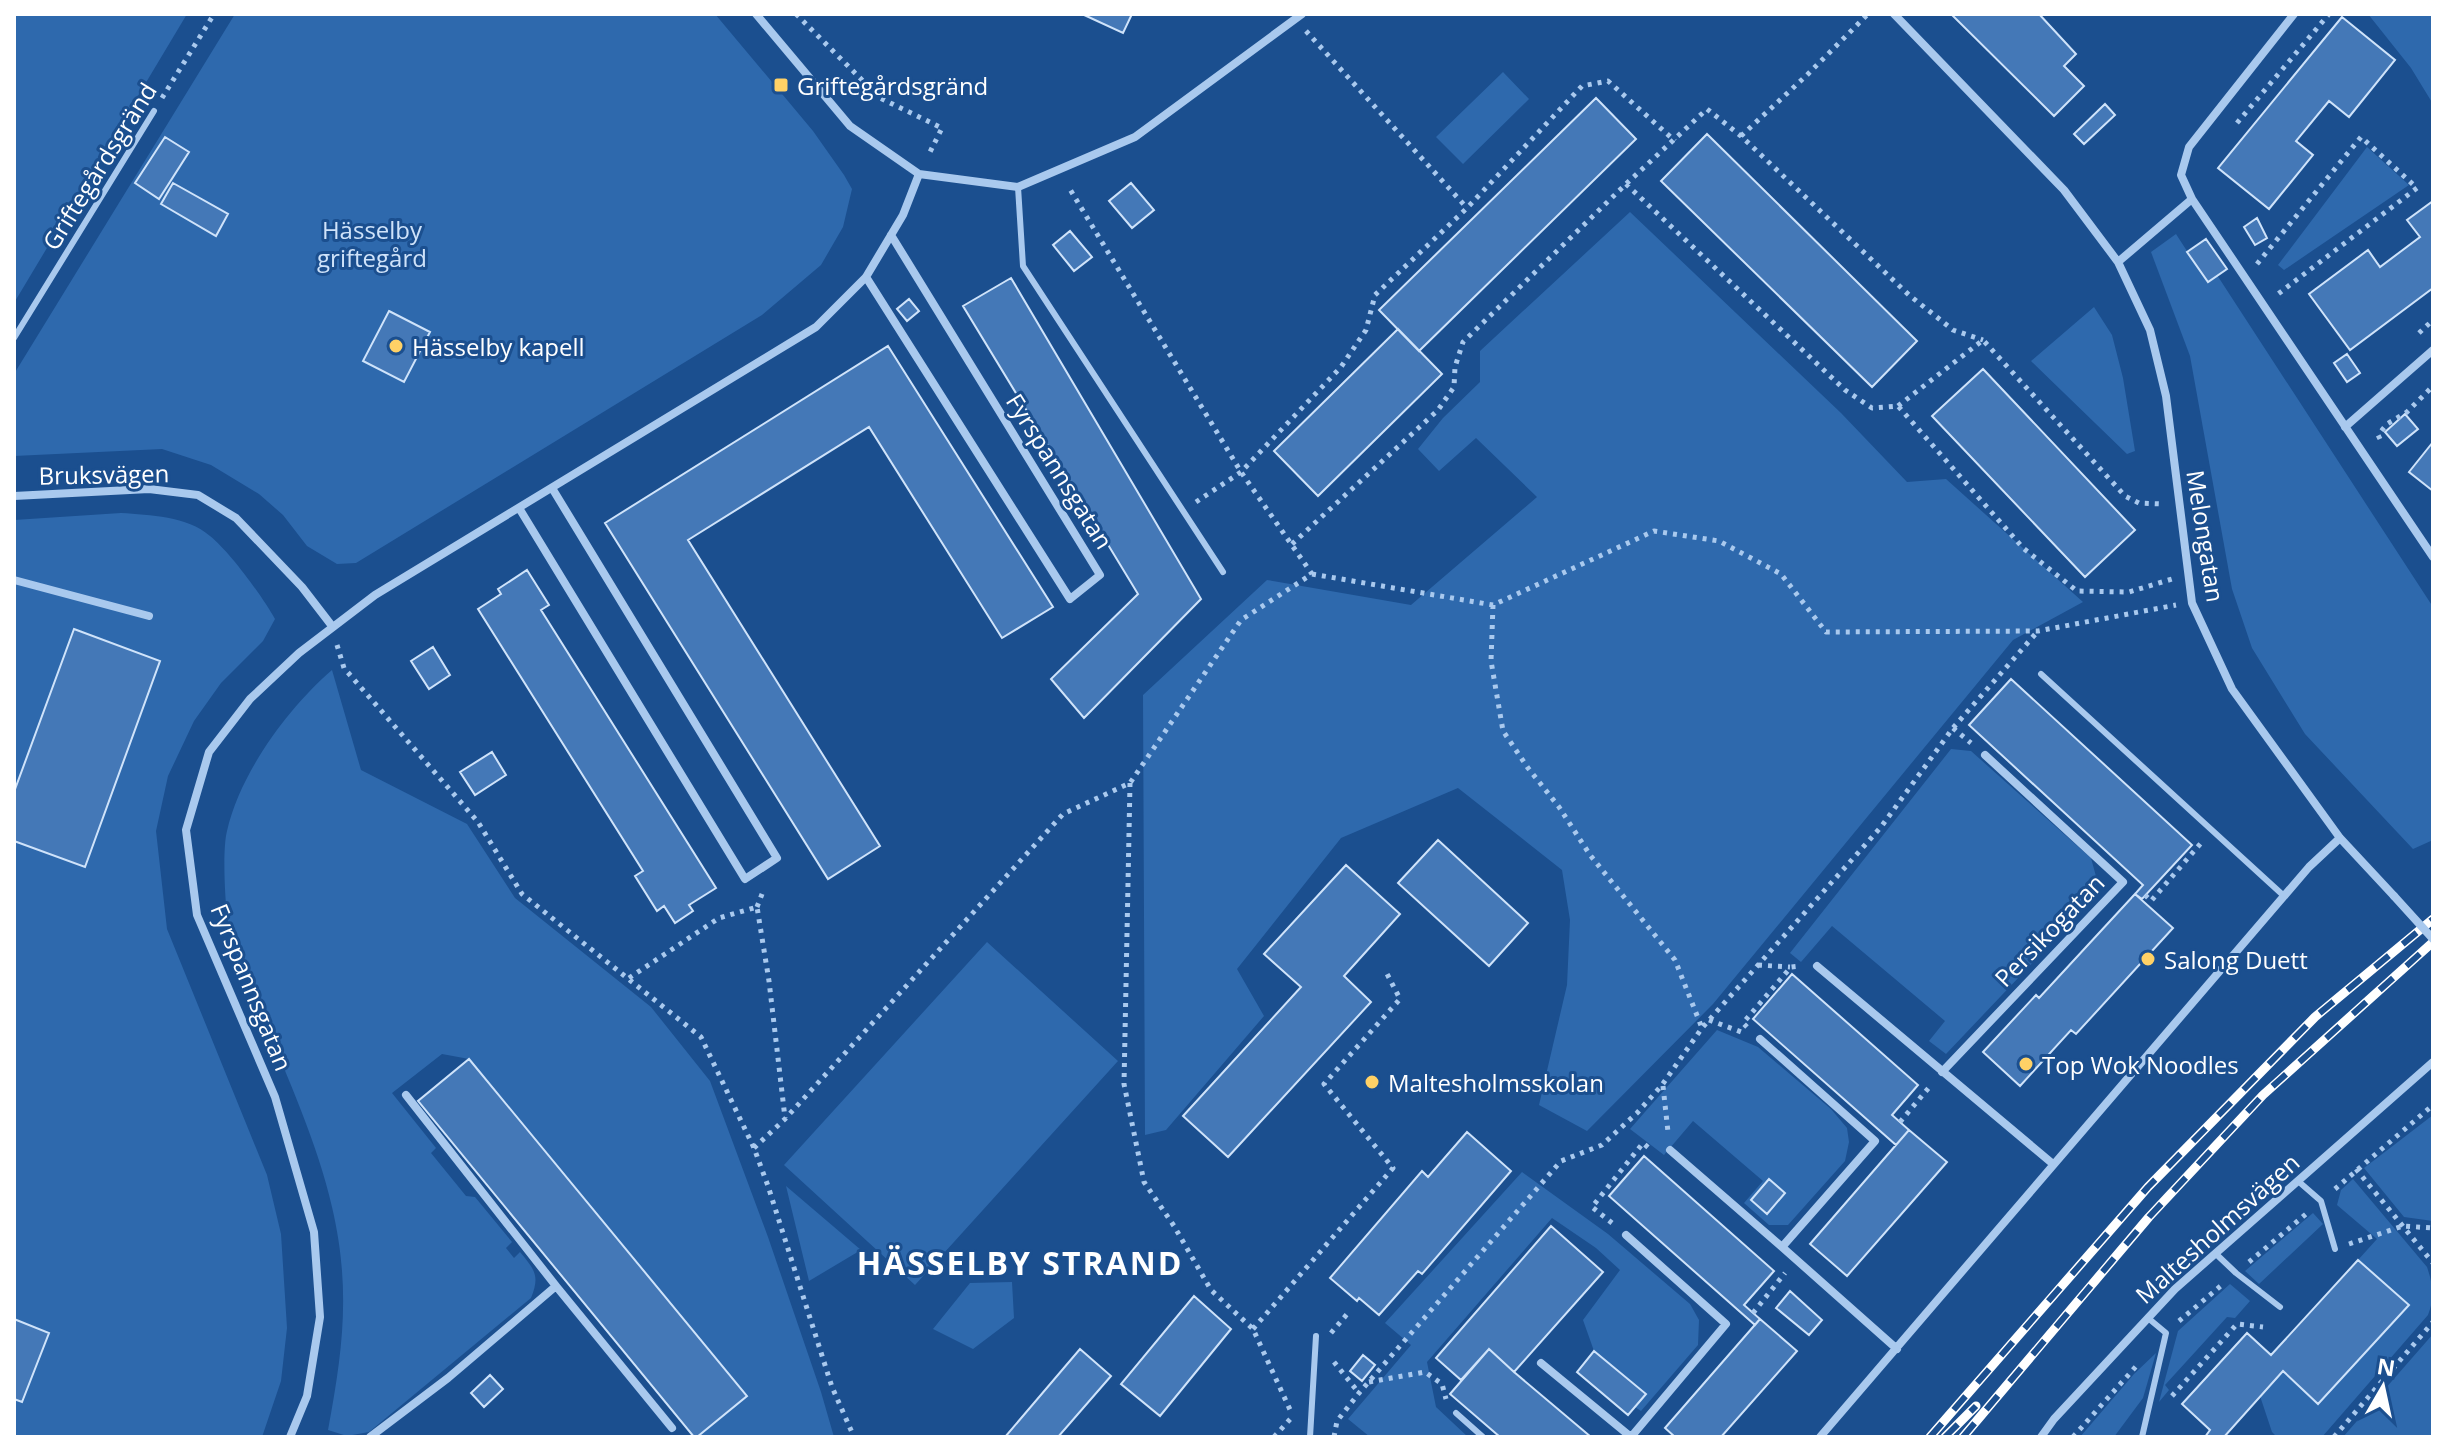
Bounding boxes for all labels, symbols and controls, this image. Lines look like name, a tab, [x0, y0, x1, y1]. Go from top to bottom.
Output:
place label: Griftegårdsgränd	[797, 69, 988, 102]
street label: Griftegårdsgränd	[34, 76, 164, 256]
marker: Griftegårdsgränd	[772, 76, 790, 94]
park label: Hässelby griftegård	[317, 213, 427, 274]
place label: Hässelby kapell	[412, 330, 585, 363]
marker: Hässelby kapell	[387, 337, 405, 355]
street label: Fyrspannsgatan	[999, 387, 1121, 555]
street label: Bruksvägen	[38, 456, 170, 492]
street label: Melongatan	[2179, 468, 2233, 604]
street label: Persikogatan	[1987, 866, 2111, 994]
street label: Fyrspannsgatan	[203, 899, 301, 1075]
place label: Salong Duett	[2164, 943, 2308, 976]
marker: Salong Duett	[2139, 950, 2157, 968]
place label: Top Wok Noodles	[2042, 1048, 2239, 1081]
marker: Top Wok Noodles	[2017, 1055, 2035, 1073]
place label: Maltesholmsskolan	[1388, 1066, 1604, 1099]
marker: Maltesholmsskolan	[1363, 1073, 1381, 1091]
street label: Maltesholmsvägen	[2128, 1146, 2306, 1310]
district label: HÄSSELBY STRAND	[857, 1241, 1183, 1284]
north arrow	[2343, 1347, 2423, 1427]
text: N	[2375, 1350, 2397, 1382]

